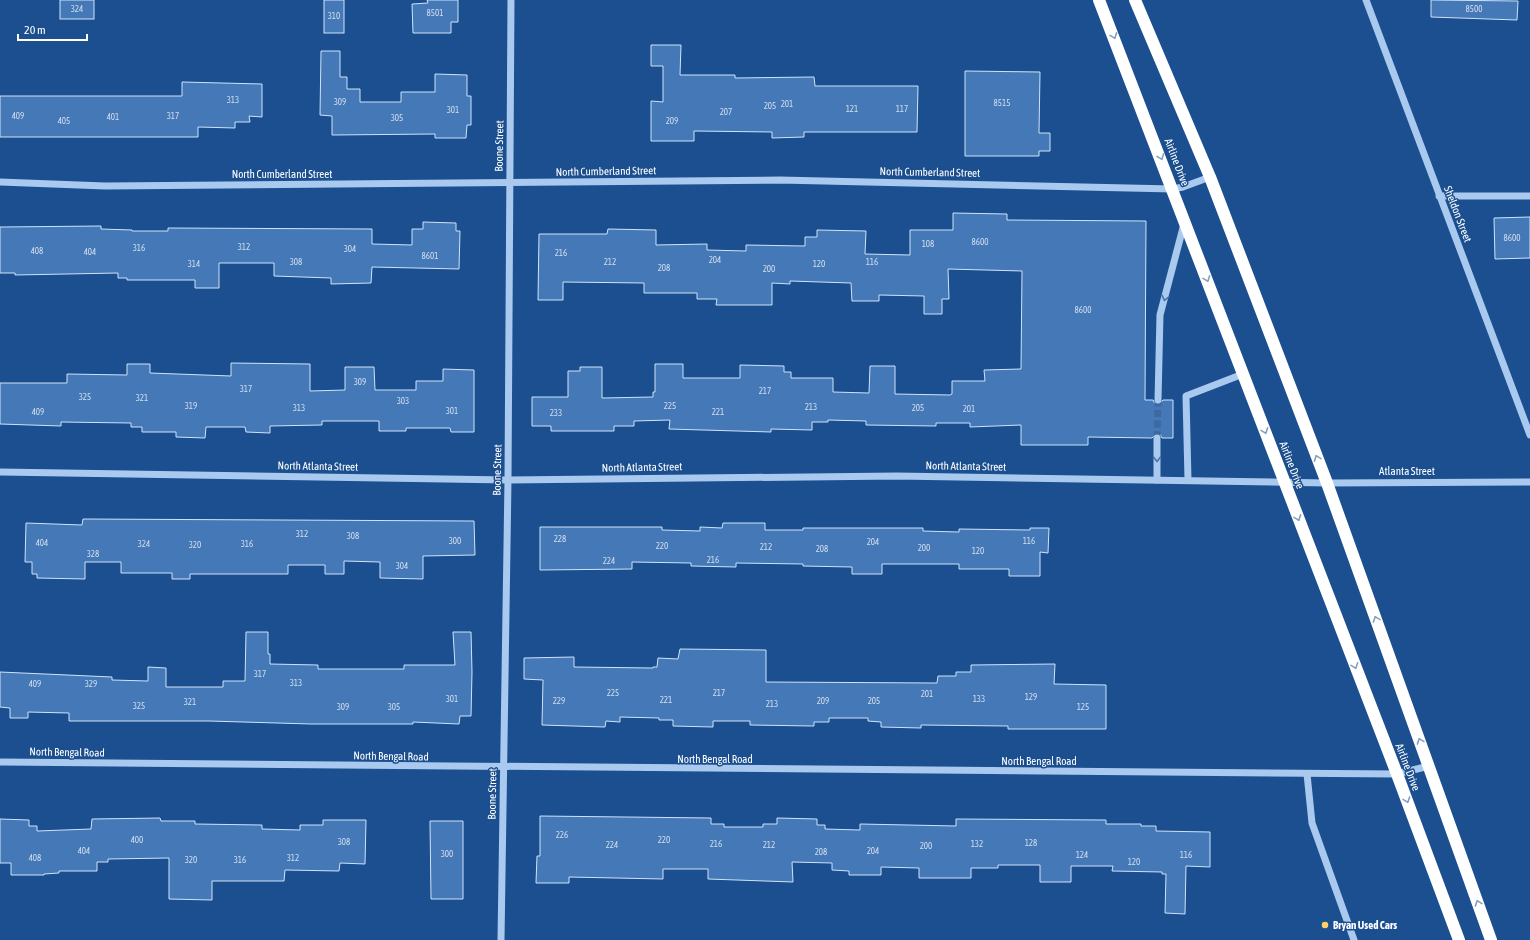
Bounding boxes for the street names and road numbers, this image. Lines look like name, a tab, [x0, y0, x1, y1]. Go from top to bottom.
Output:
street label: Boone Street	[493, 120, 505, 172]
street label: Airline Drive	[1162, 137, 1192, 187]
street label: North Cumberland Street	[556, 164, 656, 178]
street label: North Cumberland Street	[880, 165, 980, 179]
street label: North Cumberland Street	[232, 168, 332, 180]
street label: Sheldon Street	[1442, 184, 1474, 244]
street label: Airline Drive	[1277, 440, 1307, 490]
street label: Boone Street	[491, 444, 503, 496]
street label: North Atlanta Street	[278, 459, 358, 473]
street label: North Atlanta Street	[926, 459, 1006, 473]
street label: North Atlanta Street	[602, 460, 682, 474]
street label: Atlanta Street	[1379, 465, 1435, 477]
street label: Airline Drive	[1393, 742, 1423, 792]
street label: North Bengal Road	[29, 745, 105, 759]
street label: North Bengal Road	[353, 749, 429, 763]
street label: North Bengal Road	[677, 753, 753, 765]
street label: North Bengal Road	[1001, 755, 1077, 767]
street label: Boone Street	[486, 768, 498, 820]

